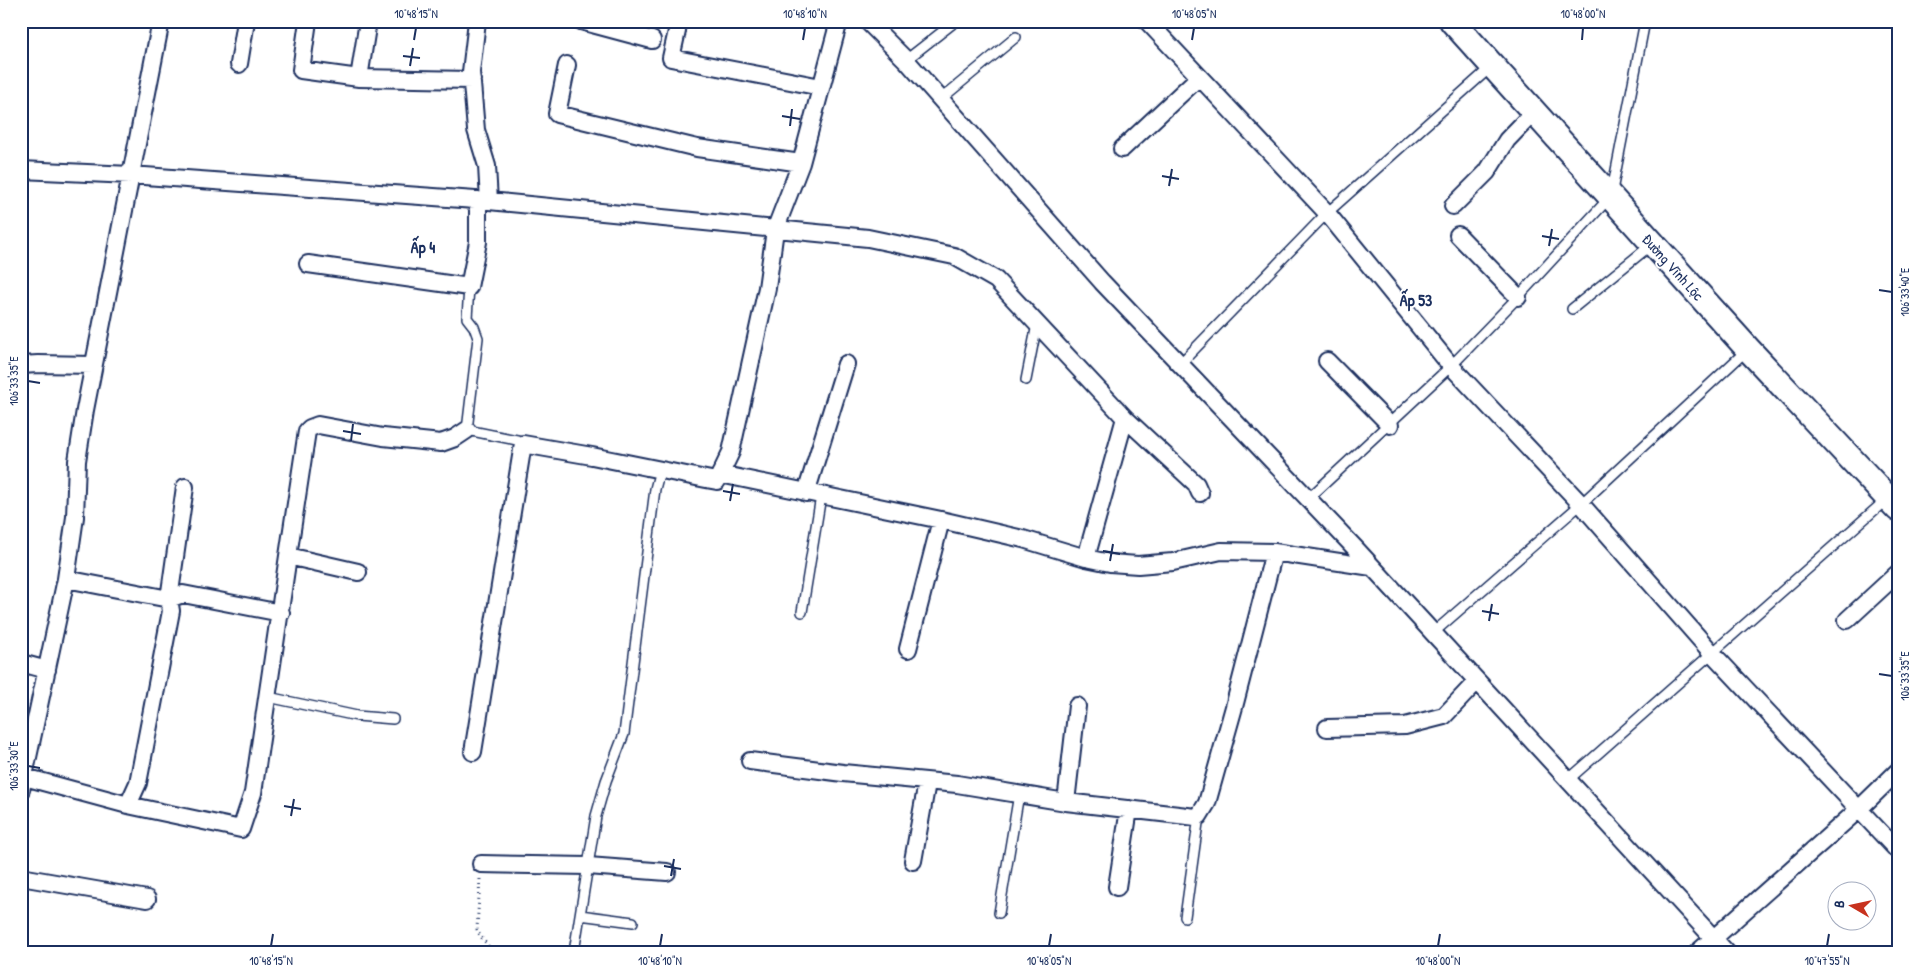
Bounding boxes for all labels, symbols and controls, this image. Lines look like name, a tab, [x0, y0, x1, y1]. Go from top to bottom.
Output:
text: 10°48'15"N	[394, 5, 438, 22]
text: 10°48'10"N	[783, 5, 827, 22]
text: 10°48'05"N	[1172, 5, 1216, 22]
text: 10°48'00"N	[1561, 5, 1605, 22]
street label: Đường Vĩnh Lộc	[1637, 229, 1709, 305]
district label: Ấp 4	[411, 235, 435, 259]
text: 106°33'40"E	[1896, 267, 1913, 316]
district label: Ấp 53	[1400, 288, 1432, 312]
text: 106°33'35"E	[5, 356, 22, 406]
text: 106°33'35"E	[1896, 651, 1913, 701]
text: 106°33'30"E	[5, 740, 22, 791]
north arrow	[1826, 882, 1876, 932]
text: B	[1829, 899, 1849, 909]
text: 10°48'15"N	[249, 952, 293, 969]
text: 10°48'10"N	[638, 952, 682, 969]
text: 10°48'05"N	[1027, 952, 1071, 969]
text: 10°48'00"N	[1416, 952, 1460, 969]
text: 10°47'55"N	[1804, 952, 1850, 969]

